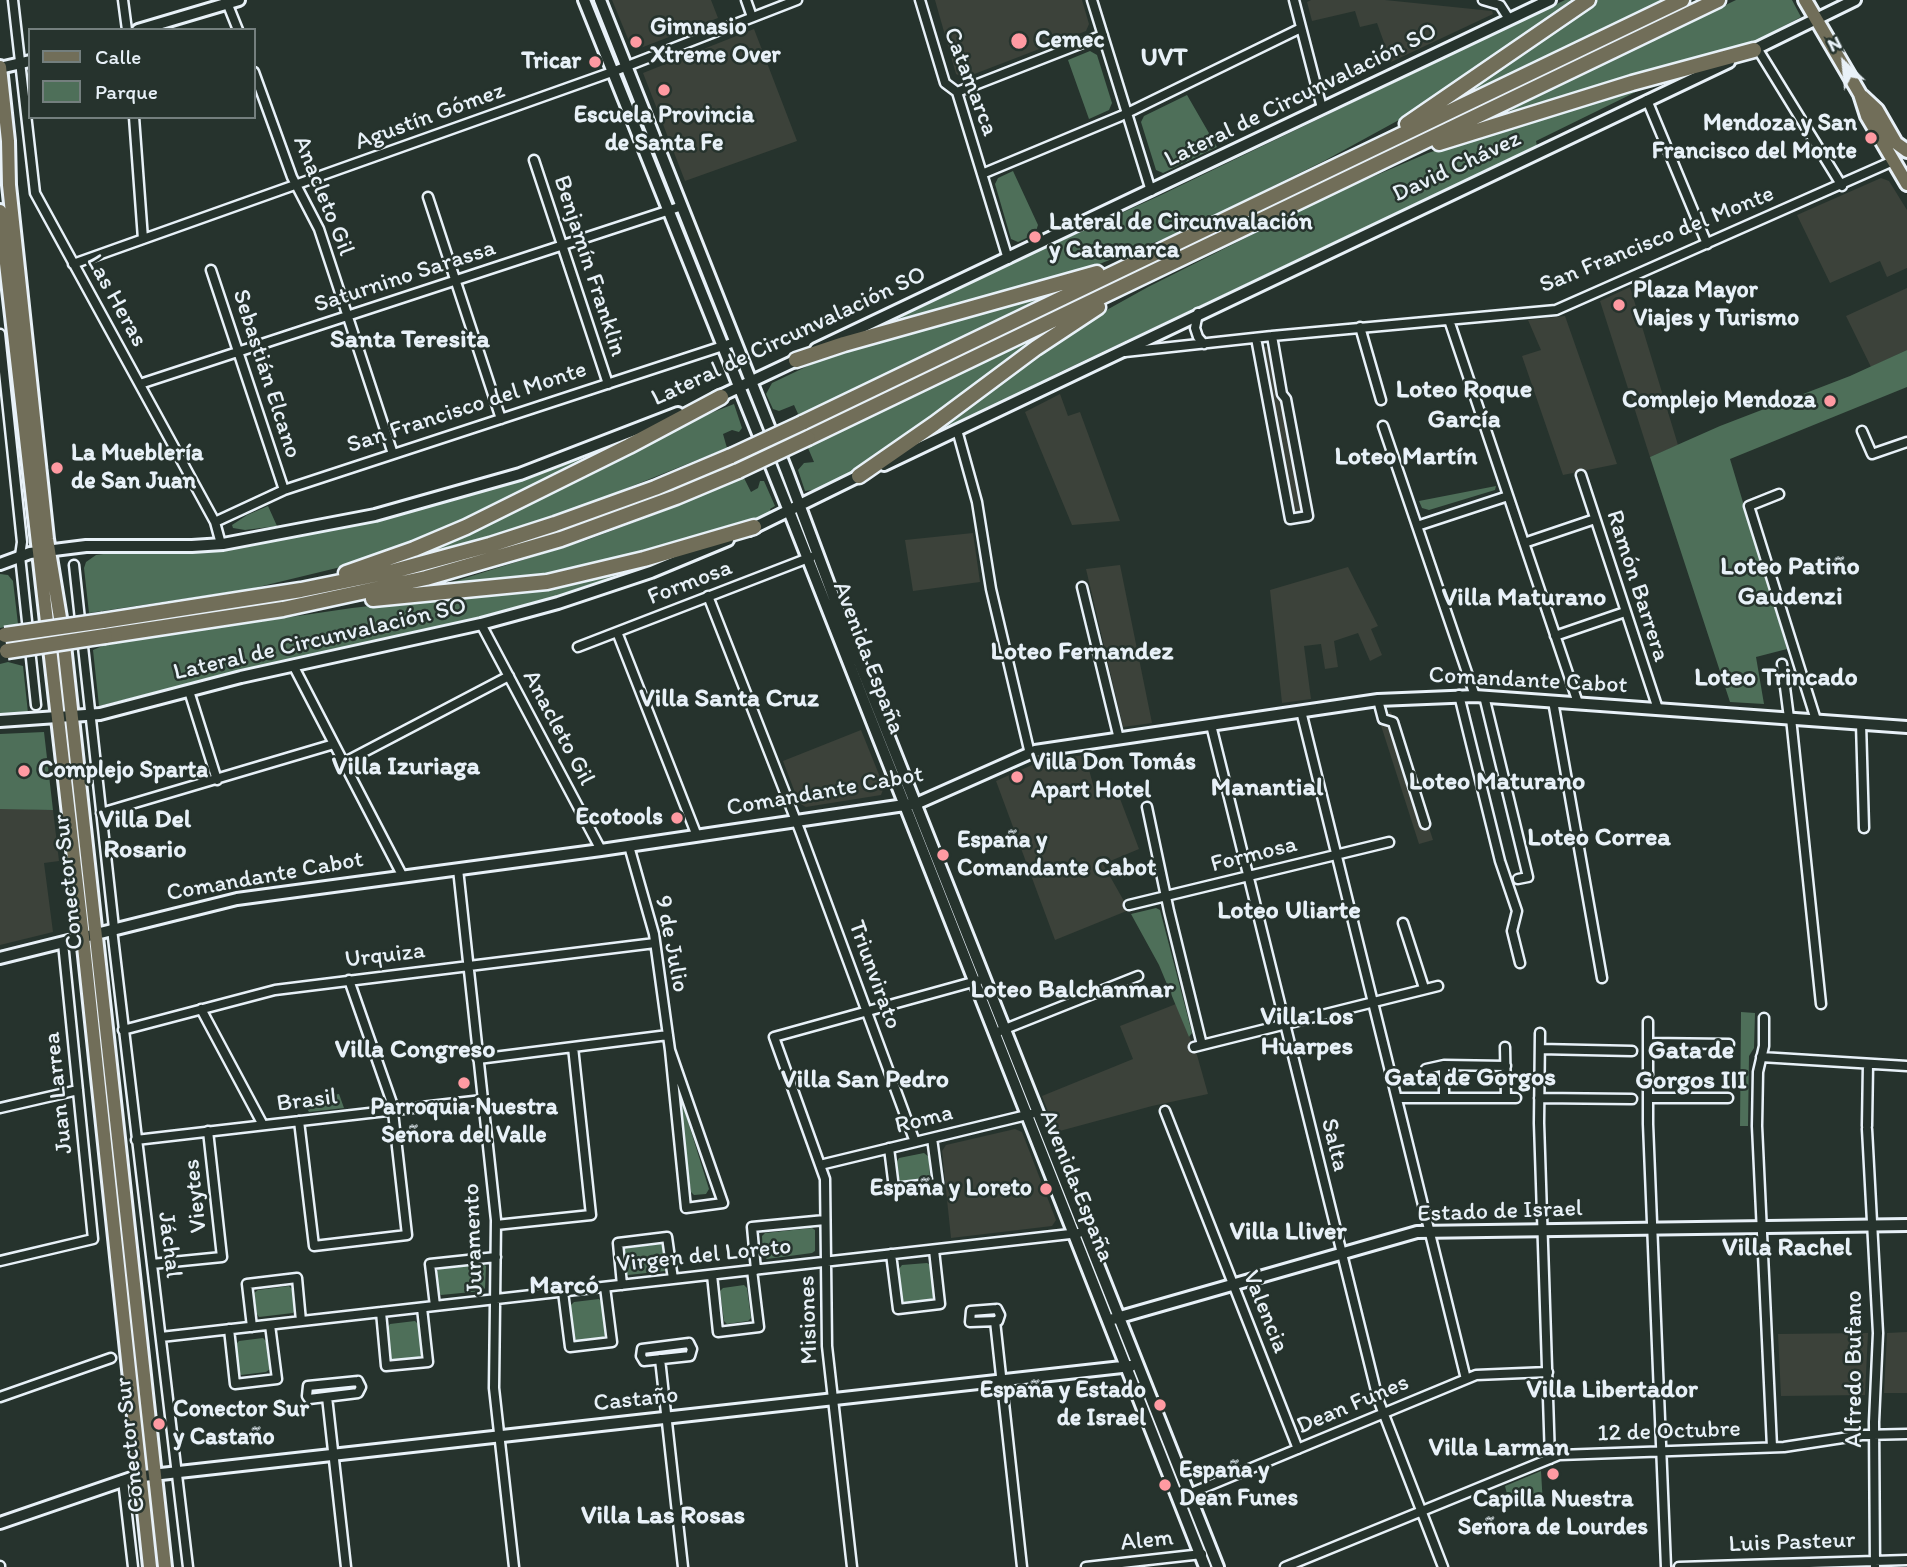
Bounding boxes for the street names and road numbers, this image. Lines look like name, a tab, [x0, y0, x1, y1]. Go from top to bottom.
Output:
street label: Lateral de Circunvalación SO	[1160, 17, 1442, 175]
street label: Catamarca	[936, 24, 1004, 140]
street label: Agustín Gómez	[351, 77, 509, 157]
street label: David Chávez	[1388, 125, 1526, 209]
street label: Anacleto Gil	[286, 132, 360, 260]
street label: Benjamín Franklin	[546, 172, 632, 360]
street label: San Francisco del Monte	[1536, 180, 1778, 300]
street label: Saturnino Sarassa	[311, 234, 499, 320]
street label: Las Heras	[79, 250, 153, 352]
street label: Lateral de Circunvalación SO	[647, 261, 931, 413]
street label: Sebastián Elcano	[225, 286, 307, 462]
street label: San Francisco del Monte	[344, 356, 590, 460]
street label: Ramón Barrera	[1599, 507, 1675, 665]
street label: Formosa	[644, 554, 736, 612]
street label: Avenida España	[826, 578, 910, 738]
street label: Lateral de Circunvalación SO	[171, 592, 469, 688]
street label: Comandante Cabot	[1428, 661, 1628, 701]
street label: Anacleto Gil	[516, 665, 600, 791]
street label: Comandante Cabot	[725, 761, 925, 823]
street label: Conector Sur	[48, 813, 90, 951]
street label: Formosa	[1208, 830, 1300, 880]
street label: Comandante Cabot	[165, 846, 365, 908]
street label: 9 de Julio	[648, 893, 694, 995]
street label: Triunvirato	[841, 917, 907, 1033]
street label: Urquiza	[343, 937, 427, 975]
street label: Juan Larrea	[38, 1031, 80, 1155]
street label: Brasil	[275, 1083, 339, 1119]
street label: Roma	[892, 1099, 956, 1141]
street label: Avenida España	[1032, 1106, 1120, 1266]
street label: Salta	[1314, 1116, 1354, 1174]
street label: Vieytes	[178, 1158, 214, 1234]
street label: Juramento	[458, 1183, 490, 1295]
street label: Estado de Israel	[1417, 1195, 1583, 1229]
street label: Jáchal	[151, 1210, 187, 1280]
street label: Virgen del Loreto	[615, 1232, 793, 1280]
street label: Valencia	[1235, 1267, 1295, 1357]
street label: Misiones	[793, 1275, 825, 1365]
street label: Alfredo Bufano	[1841, 1290, 1869, 1448]
street label: Dean Funes	[1293, 1368, 1413, 1442]
street label: Conector Sur	[110, 1376, 152, 1514]
street label: Castaño	[592, 1381, 680, 1419]
street label: 12 de Octubre	[1597, 1415, 1741, 1449]
street label: Alem	[1119, 1524, 1175, 1558]
street label: Luis Pasteur	[1728, 1526, 1856, 1560]

